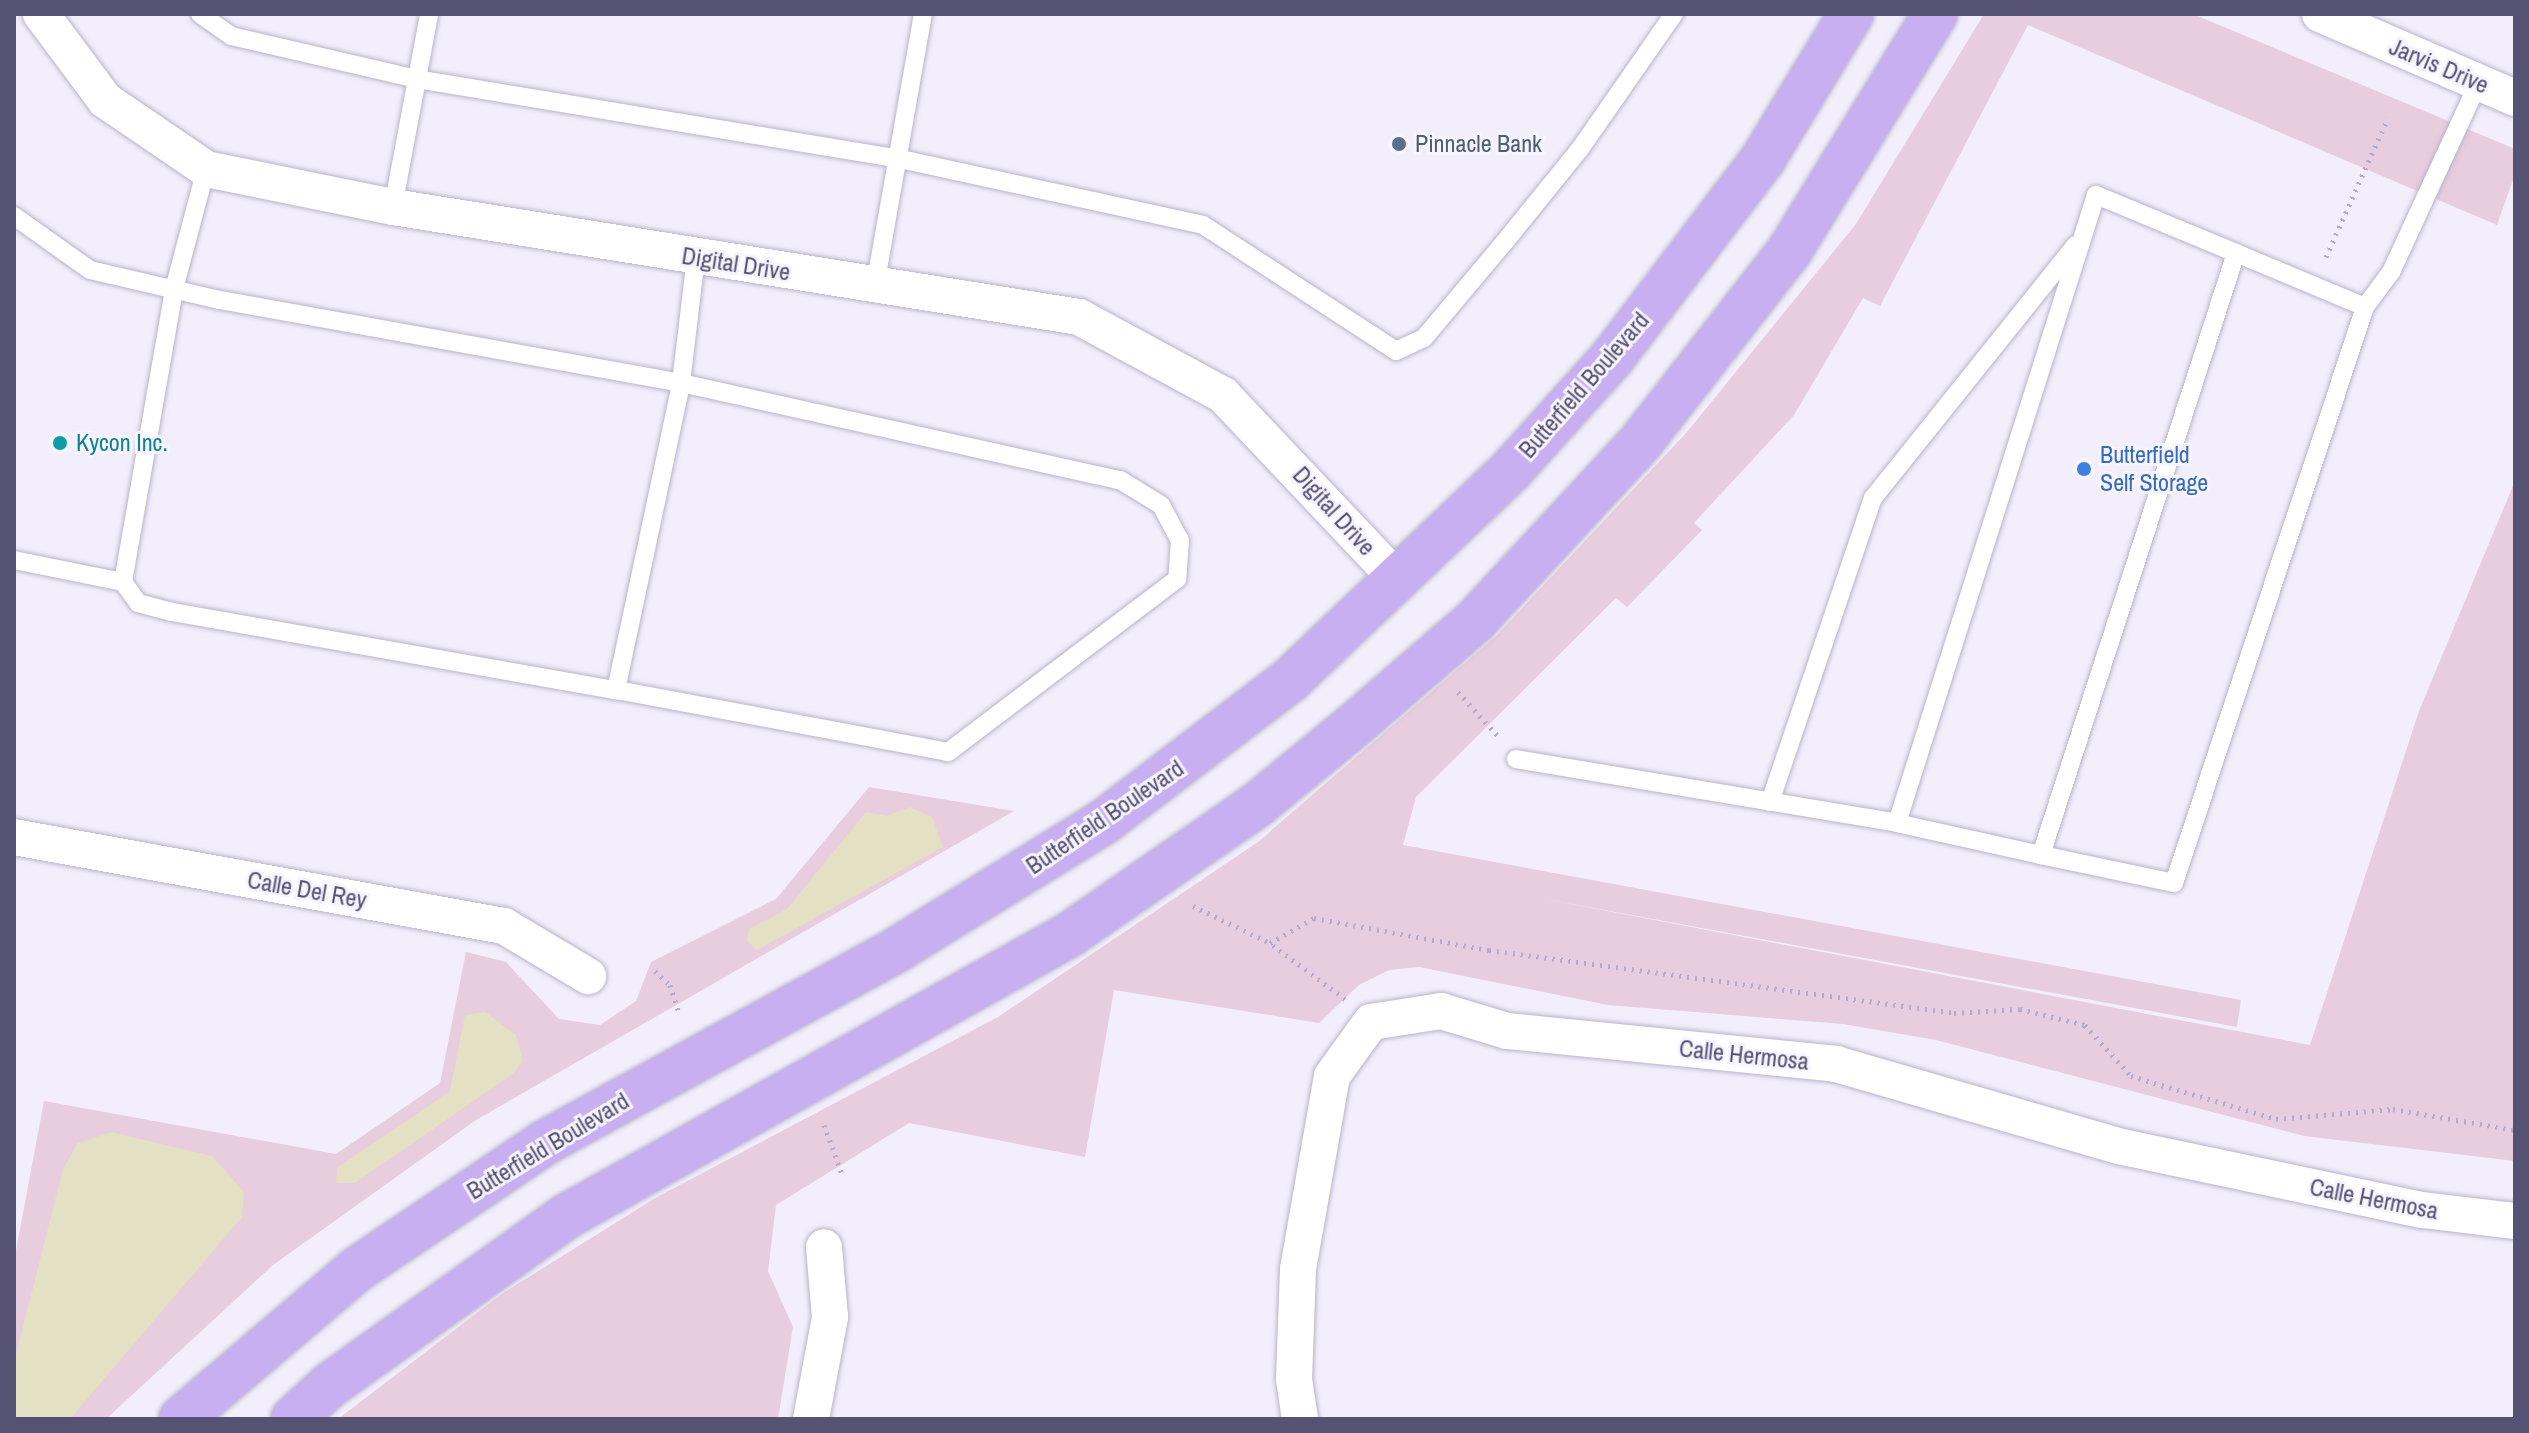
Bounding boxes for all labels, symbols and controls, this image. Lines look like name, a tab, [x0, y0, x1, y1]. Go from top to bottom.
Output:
street label: Jarvis Drive	[2385, 32, 2493, 100]
place label: Pinnacle Bank	[1415, 130, 1542, 158]
marker: Pinnacle Bank	[1390, 135, 1408, 153]
street label: Digital Drive	[680, 241, 792, 287]
street label: Butterfield Boulevard	[1513, 306, 1655, 464]
place label: Kycon Inc.	[76, 429, 168, 457]
marker: Kycon Inc.	[51, 434, 69, 452]
place label: Butterfield Self Storage	[2100, 441, 2208, 497]
marker: Butterfield Self Storage	[2075, 460, 2093, 478]
street label: Digital Drive	[1287, 461, 1381, 561]
street label: Butterfield Boulevard	[1021, 754, 1189, 880]
street label: Calle Del Rey	[245, 865, 369, 915]
street label: Calle Hermosa	[1678, 1034, 1810, 1076]
street label: Butterfield Boulevard	[462, 1086, 634, 1206]
street label: Calle Hermosa	[2307, 1172, 2441, 1226]

